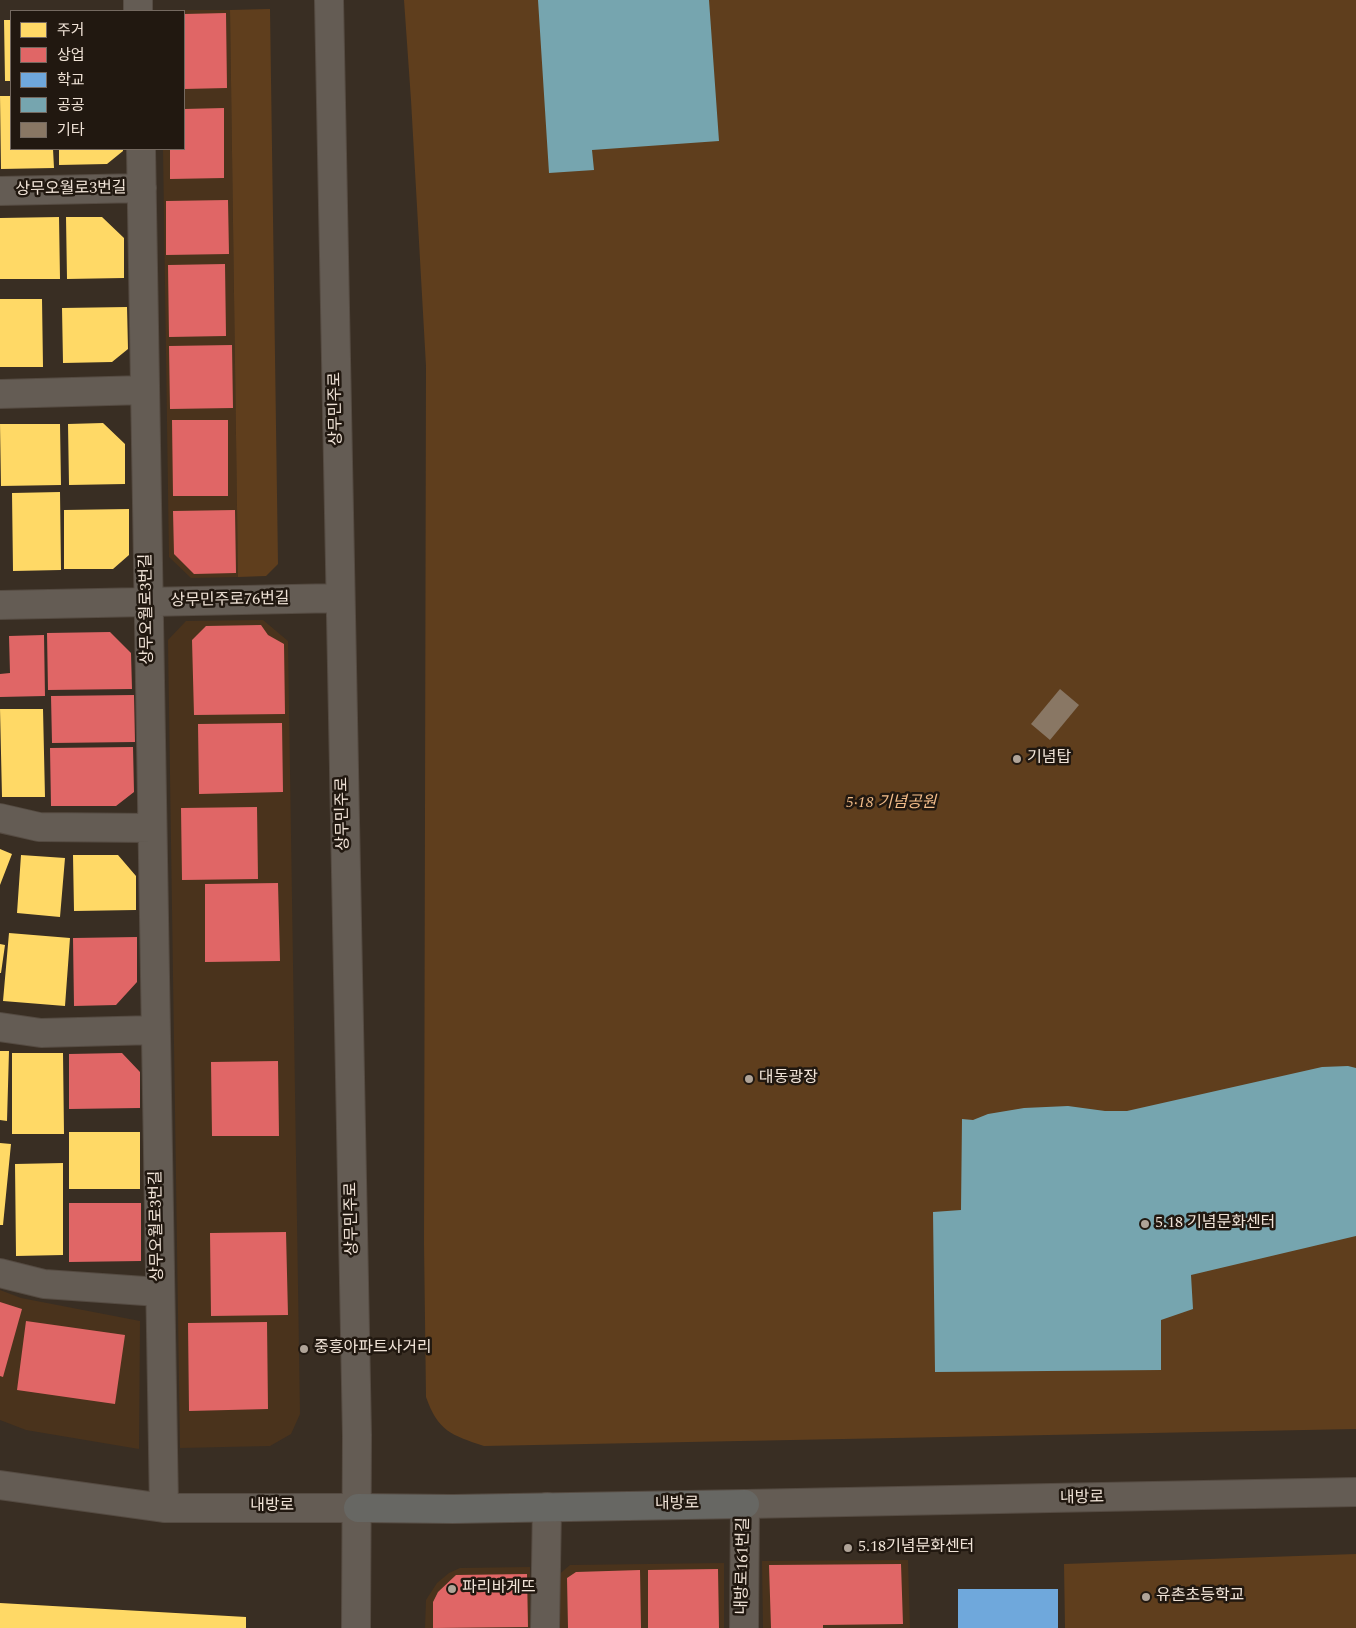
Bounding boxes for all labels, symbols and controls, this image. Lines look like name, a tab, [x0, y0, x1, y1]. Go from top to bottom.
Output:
legend	[10, 10, 185, 150]
text: 주거	[57, 19, 85, 42]
text: 상업	[57, 44, 85, 67]
text: 학교	[57, 69, 85, 92]
text: 공공	[57, 94, 85, 117]
text: 기타	[57, 119, 85, 142]
street label: 상무오월로3번길	[15, 179, 127, 201]
street label: 상무민주로	[327, 372, 347, 446]
street label: 상무오월로3번길	[137, 553, 159, 665]
street label: 상무민주로76번길	[170, 590, 290, 612]
place label: 기념탑	[1027, 749, 1071, 769]
marker: 기념탑	[1011, 753, 1023, 765]
street label: 상무민주로	[334, 777, 354, 851]
park label: 5·18 기념공원	[846, 794, 936, 814]
place label: 대동광장	[759, 1069, 818, 1089]
marker: 대동광장	[743, 1073, 755, 1085]
street label: 상무오월로3번길	[147, 1170, 169, 1282]
street label: 상무민주로	[343, 1182, 363, 1256]
place label: 5.18 기념문화센터	[1155, 1214, 1275, 1234]
marker: 5.18 기념문화센터	[1139, 1218, 1151, 1230]
place label: 중흥아파트사거리	[314, 1339, 432, 1359]
marker: 중흥아파트사거리	[298, 1343, 310, 1355]
street label: 내방로	[1060, 1489, 1104, 1509]
street label: 내방로	[655, 1495, 699, 1515]
street label: 내방로	[250, 1497, 294, 1517]
street label: 내방로161번길	[734, 1517, 754, 1615]
place label: 5.18기념문화센터	[858, 1538, 974, 1558]
marker: 5.18기념문화센터	[842, 1542, 854, 1554]
place label: 파리바게뜨	[462, 1579, 536, 1599]
marker: 파리바게뜨	[446, 1583, 458, 1595]
place label: 유촌초등학교	[1156, 1587, 1244, 1607]
marker: 유촌초등학교	[1140, 1591, 1152, 1603]

